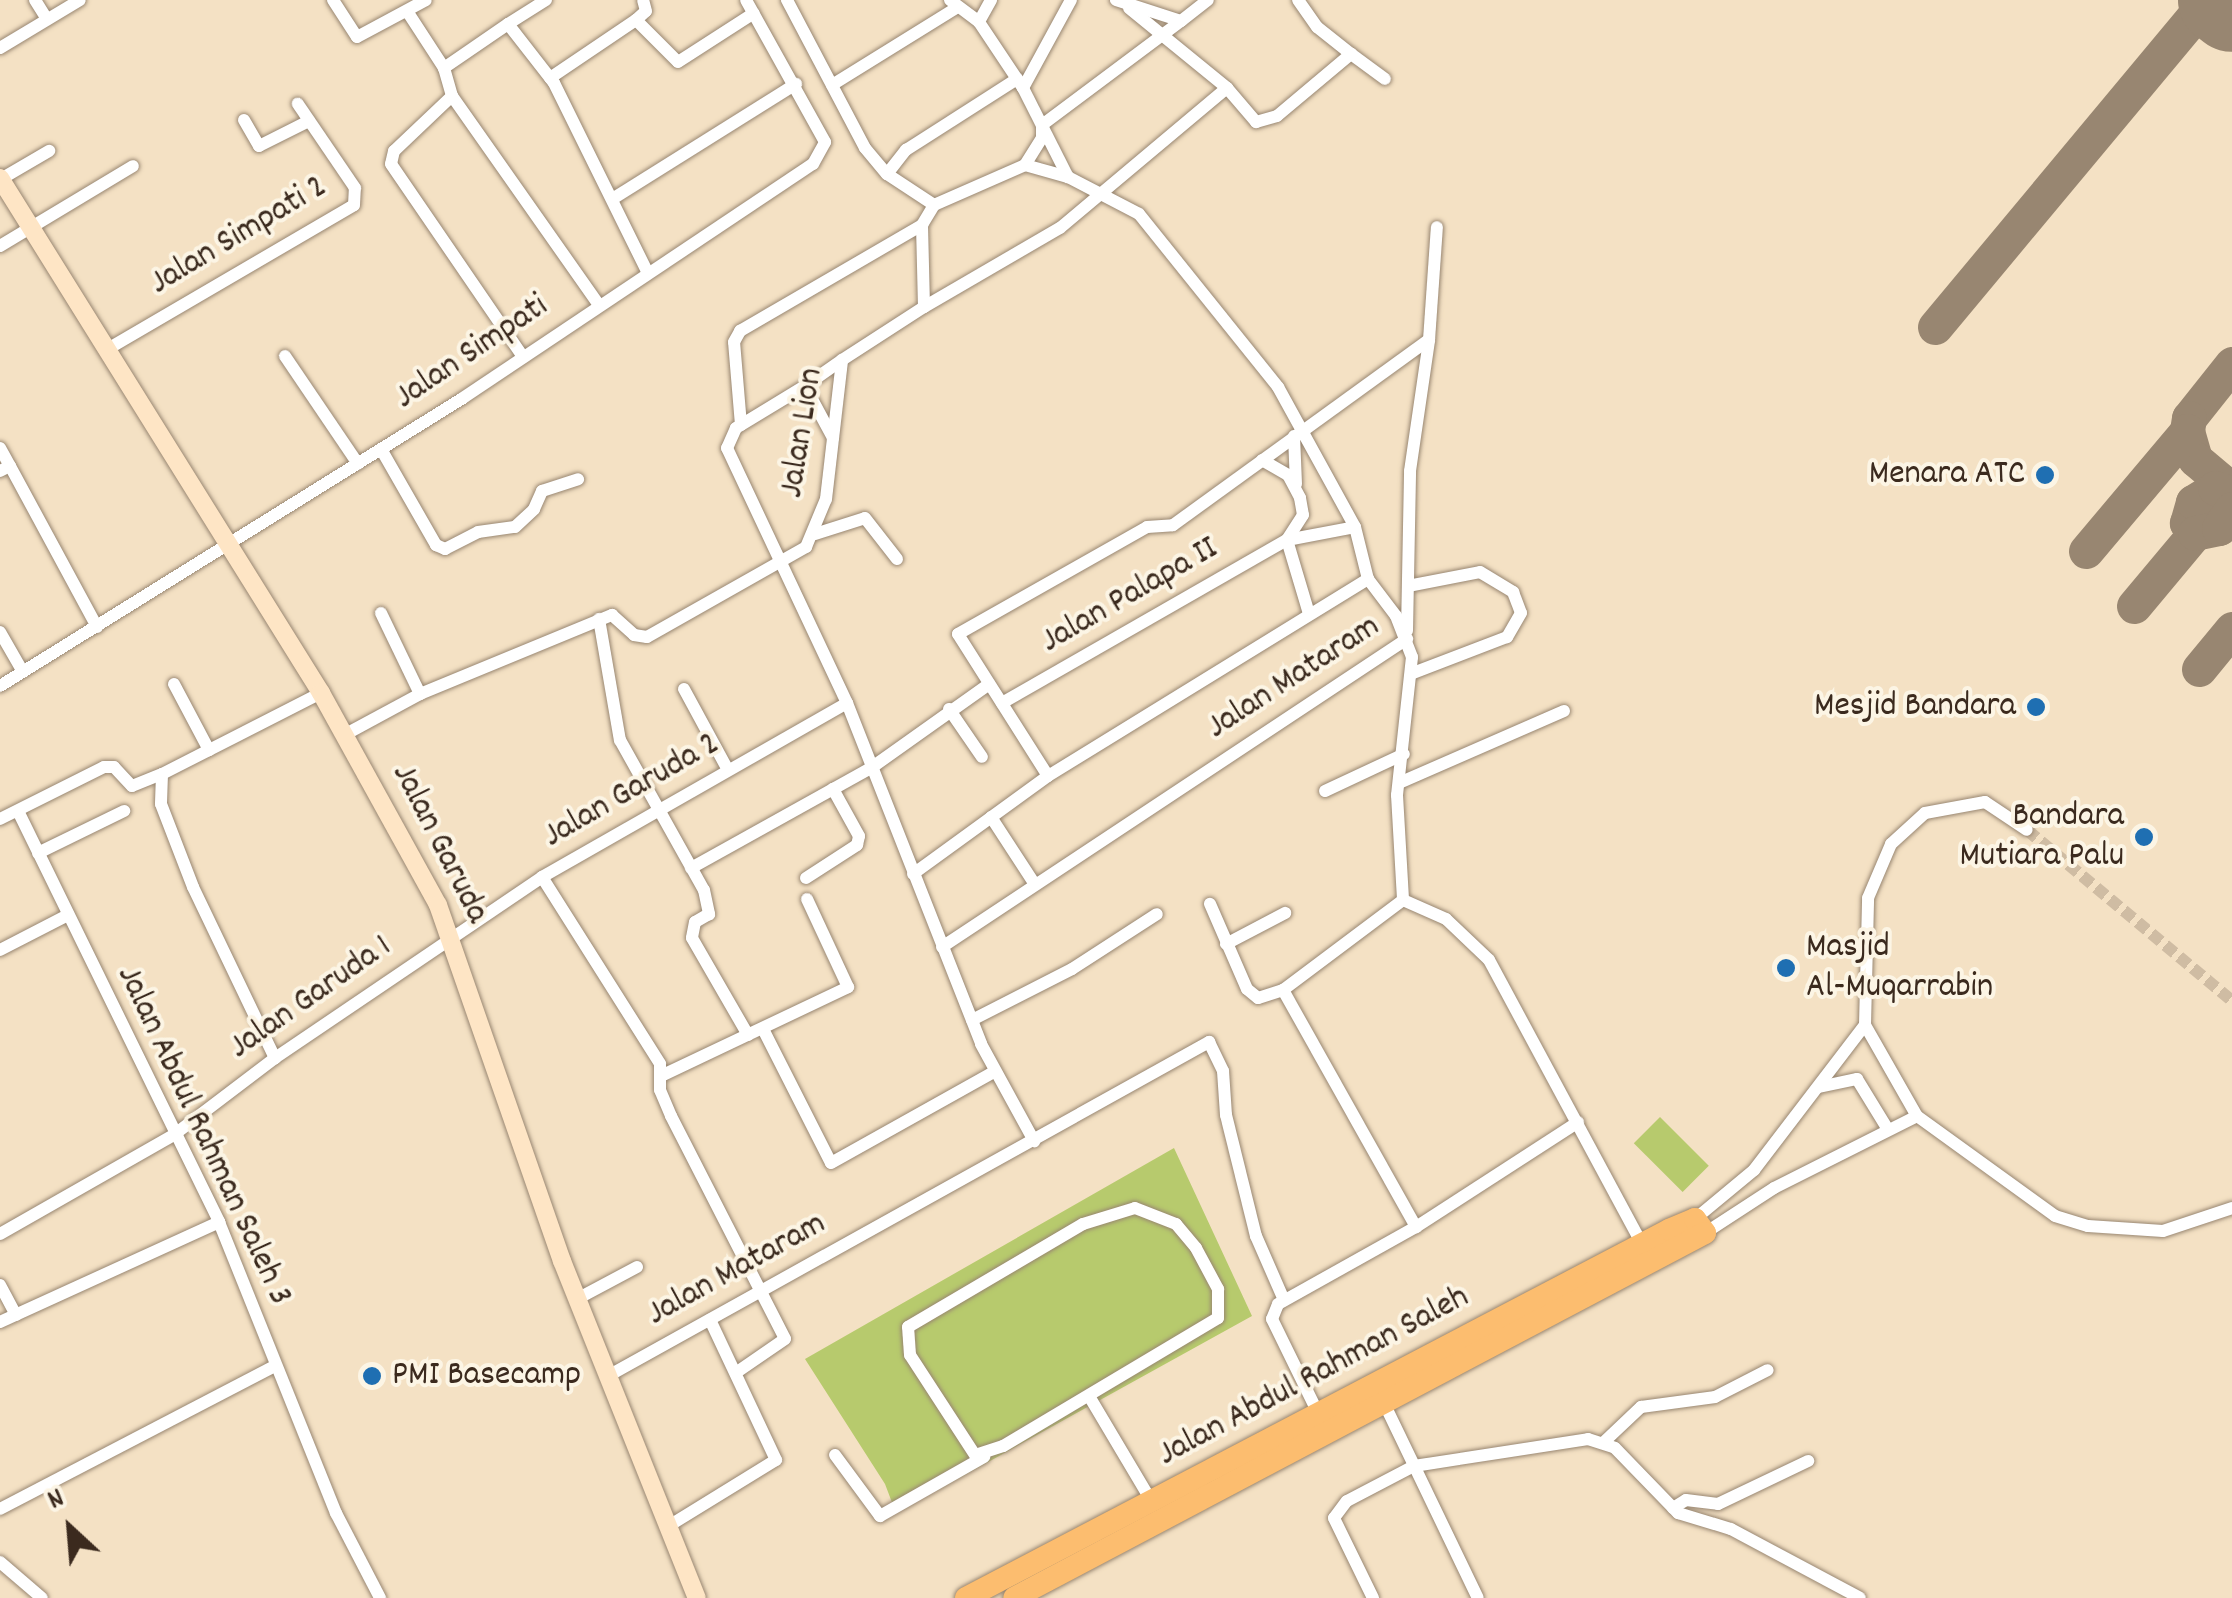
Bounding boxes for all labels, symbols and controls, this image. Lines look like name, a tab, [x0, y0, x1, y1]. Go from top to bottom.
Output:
street label: Jalan Simpati 2	[143, 167, 335, 305]
street label: Jalan Simpati	[387, 286, 557, 420]
street label: Jalan Lion	[772, 365, 834, 501]
place label: Menara ATC	[1869, 454, 2025, 496]
marker: Menara ATC	[2034, 464, 2056, 486]
street label: Jalan Palapa II	[1034, 528, 1226, 664]
street label: Jalan Mataram	[1200, 607, 1388, 749]
place label: Mesjid Bandara	[1814, 686, 2016, 728]
marker: Mesjid Bandara	[2025, 696, 2047, 718]
street label: Jalan Garuda 2	[536, 724, 728, 858]
street label: Jalan Garuda	[381, 757, 497, 931]
place label: Bandara Mutiara Palu	[1960, 796, 2124, 878]
marker: Bandara Mutiara Palu	[2133, 826, 2155, 848]
street label: Jalan Garuda 1	[222, 927, 400, 1069]
place label: Masjid Al-Muqarrabin	[1806, 927, 1993, 1009]
marker: Masjid Al-Muqarrabin	[1775, 957, 1797, 979]
street label: Jalan Abdul Rahman Saleh 3	[106, 960, 300, 1312]
street label: Jalan Mataram	[640, 1204, 834, 1336]
street label: Jalan Abdul Rahman Saleh	[1151, 1277, 1477, 1477]
place label: PMI Basecamp	[392, 1355, 581, 1397]
marker: PMI Basecamp	[361, 1365, 383, 1387]
north arrow	[20, 1478, 120, 1578]
text: N	[42, 1480, 72, 1522]

